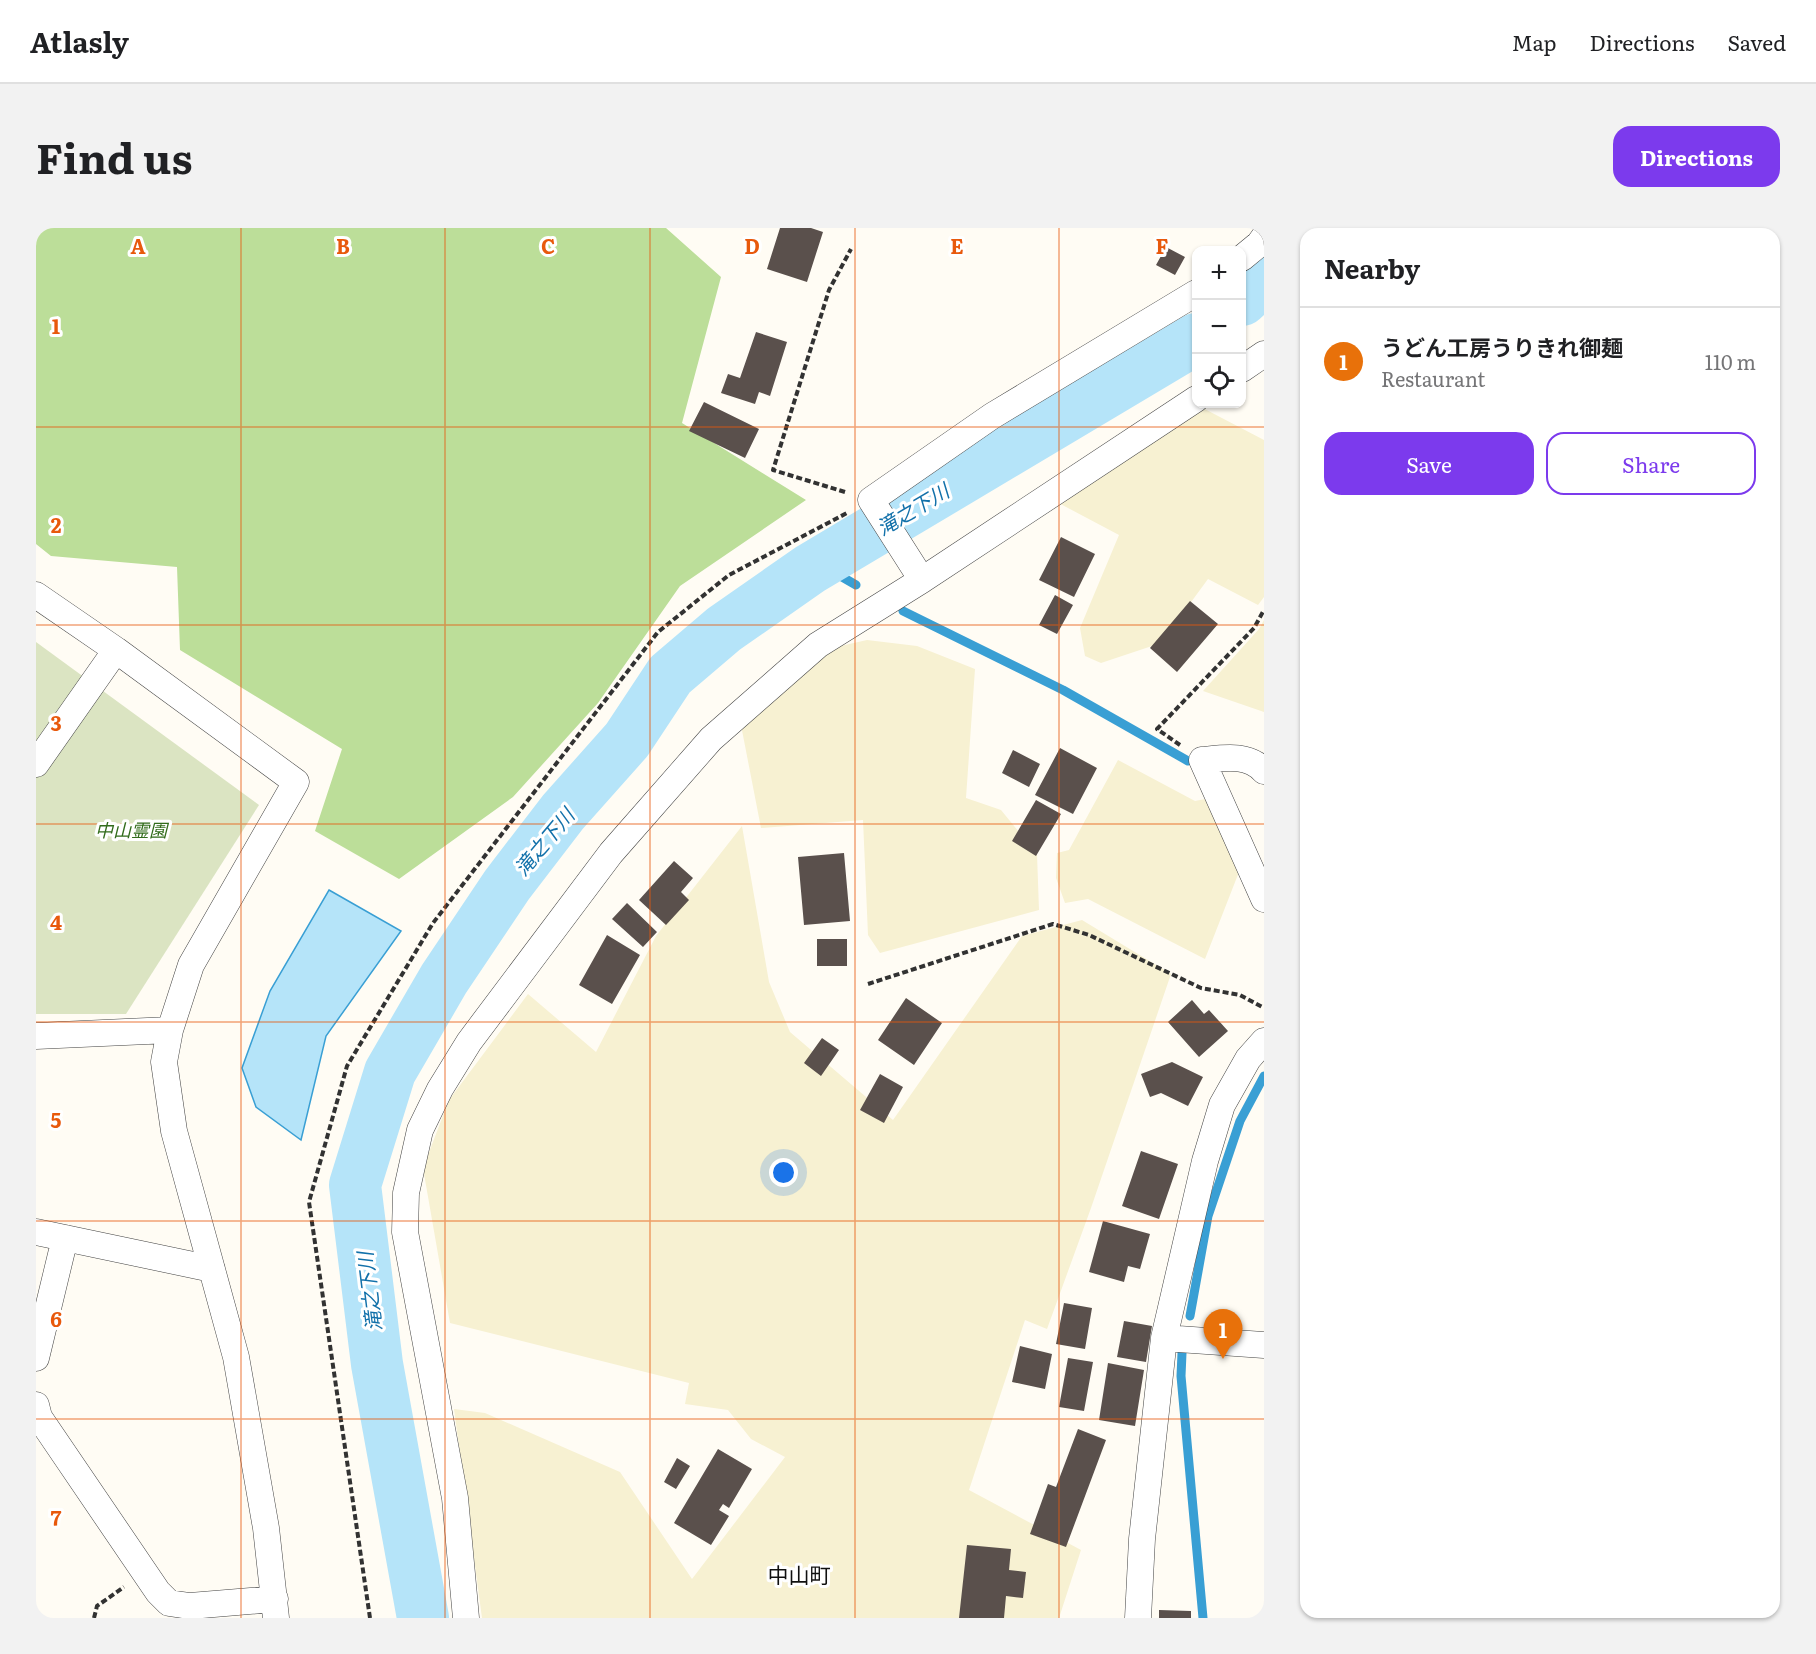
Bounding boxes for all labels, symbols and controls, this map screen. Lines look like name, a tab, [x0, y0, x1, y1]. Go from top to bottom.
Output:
text: Atlasly	[30, 20, 129, 62]
text: Map	[1512, 26, 1557, 57]
text: Directions	[1590, 26, 1695, 57]
text: Saved	[1728, 26, 1786, 57]
text: Find us	[36, 125, 193, 187]
button: Directions	[1613, 126, 1780, 187]
text: A	[130, 230, 146, 260]
text: B	[336, 230, 350, 260]
text: C	[541, 230, 555, 260]
text: D	[744, 230, 760, 260]
text: E	[950, 230, 964, 260]
text: F	[1156, 230, 1169, 260]
map controls	[1192, 246, 1246, 408]
button: +	[1192, 246, 1246, 300]
text: Nearby	[1324, 248, 1420, 287]
button: −	[1192, 300, 1246, 354]
text: 1	[52, 310, 60, 340]
text: うどん工房うりきれ御麺	[1381, 330, 1623, 363]
text: 1	[1339, 346, 1348, 376]
text: 110 m	[1705, 346, 1756, 376]
button: locate	[1192, 354, 1246, 408]
text: Restaurant	[1381, 363, 1485, 393]
button: Save	[1324, 432, 1534, 495]
button: Share	[1546, 432, 1756, 495]
water label: 滝之下川	[870, 474, 956, 541]
text: 2	[51, 509, 62, 539]
text: 3	[50, 707, 62, 737]
water label: 滝之下川	[506, 799, 581, 881]
park label: 中山霊園	[95, 816, 170, 843]
text: 4	[50, 906, 62, 936]
text: 5	[51, 1104, 62, 1134]
your location	[769, 1158, 798, 1187]
water label: 滝之下川	[348, 1248, 388, 1334]
text: 6	[50, 1303, 62, 1333]
pin: 1	[1204, 1310, 1242, 1359]
text: 7	[51, 1502, 62, 1532]
district label: 中山町	[768, 1558, 831, 1589]

